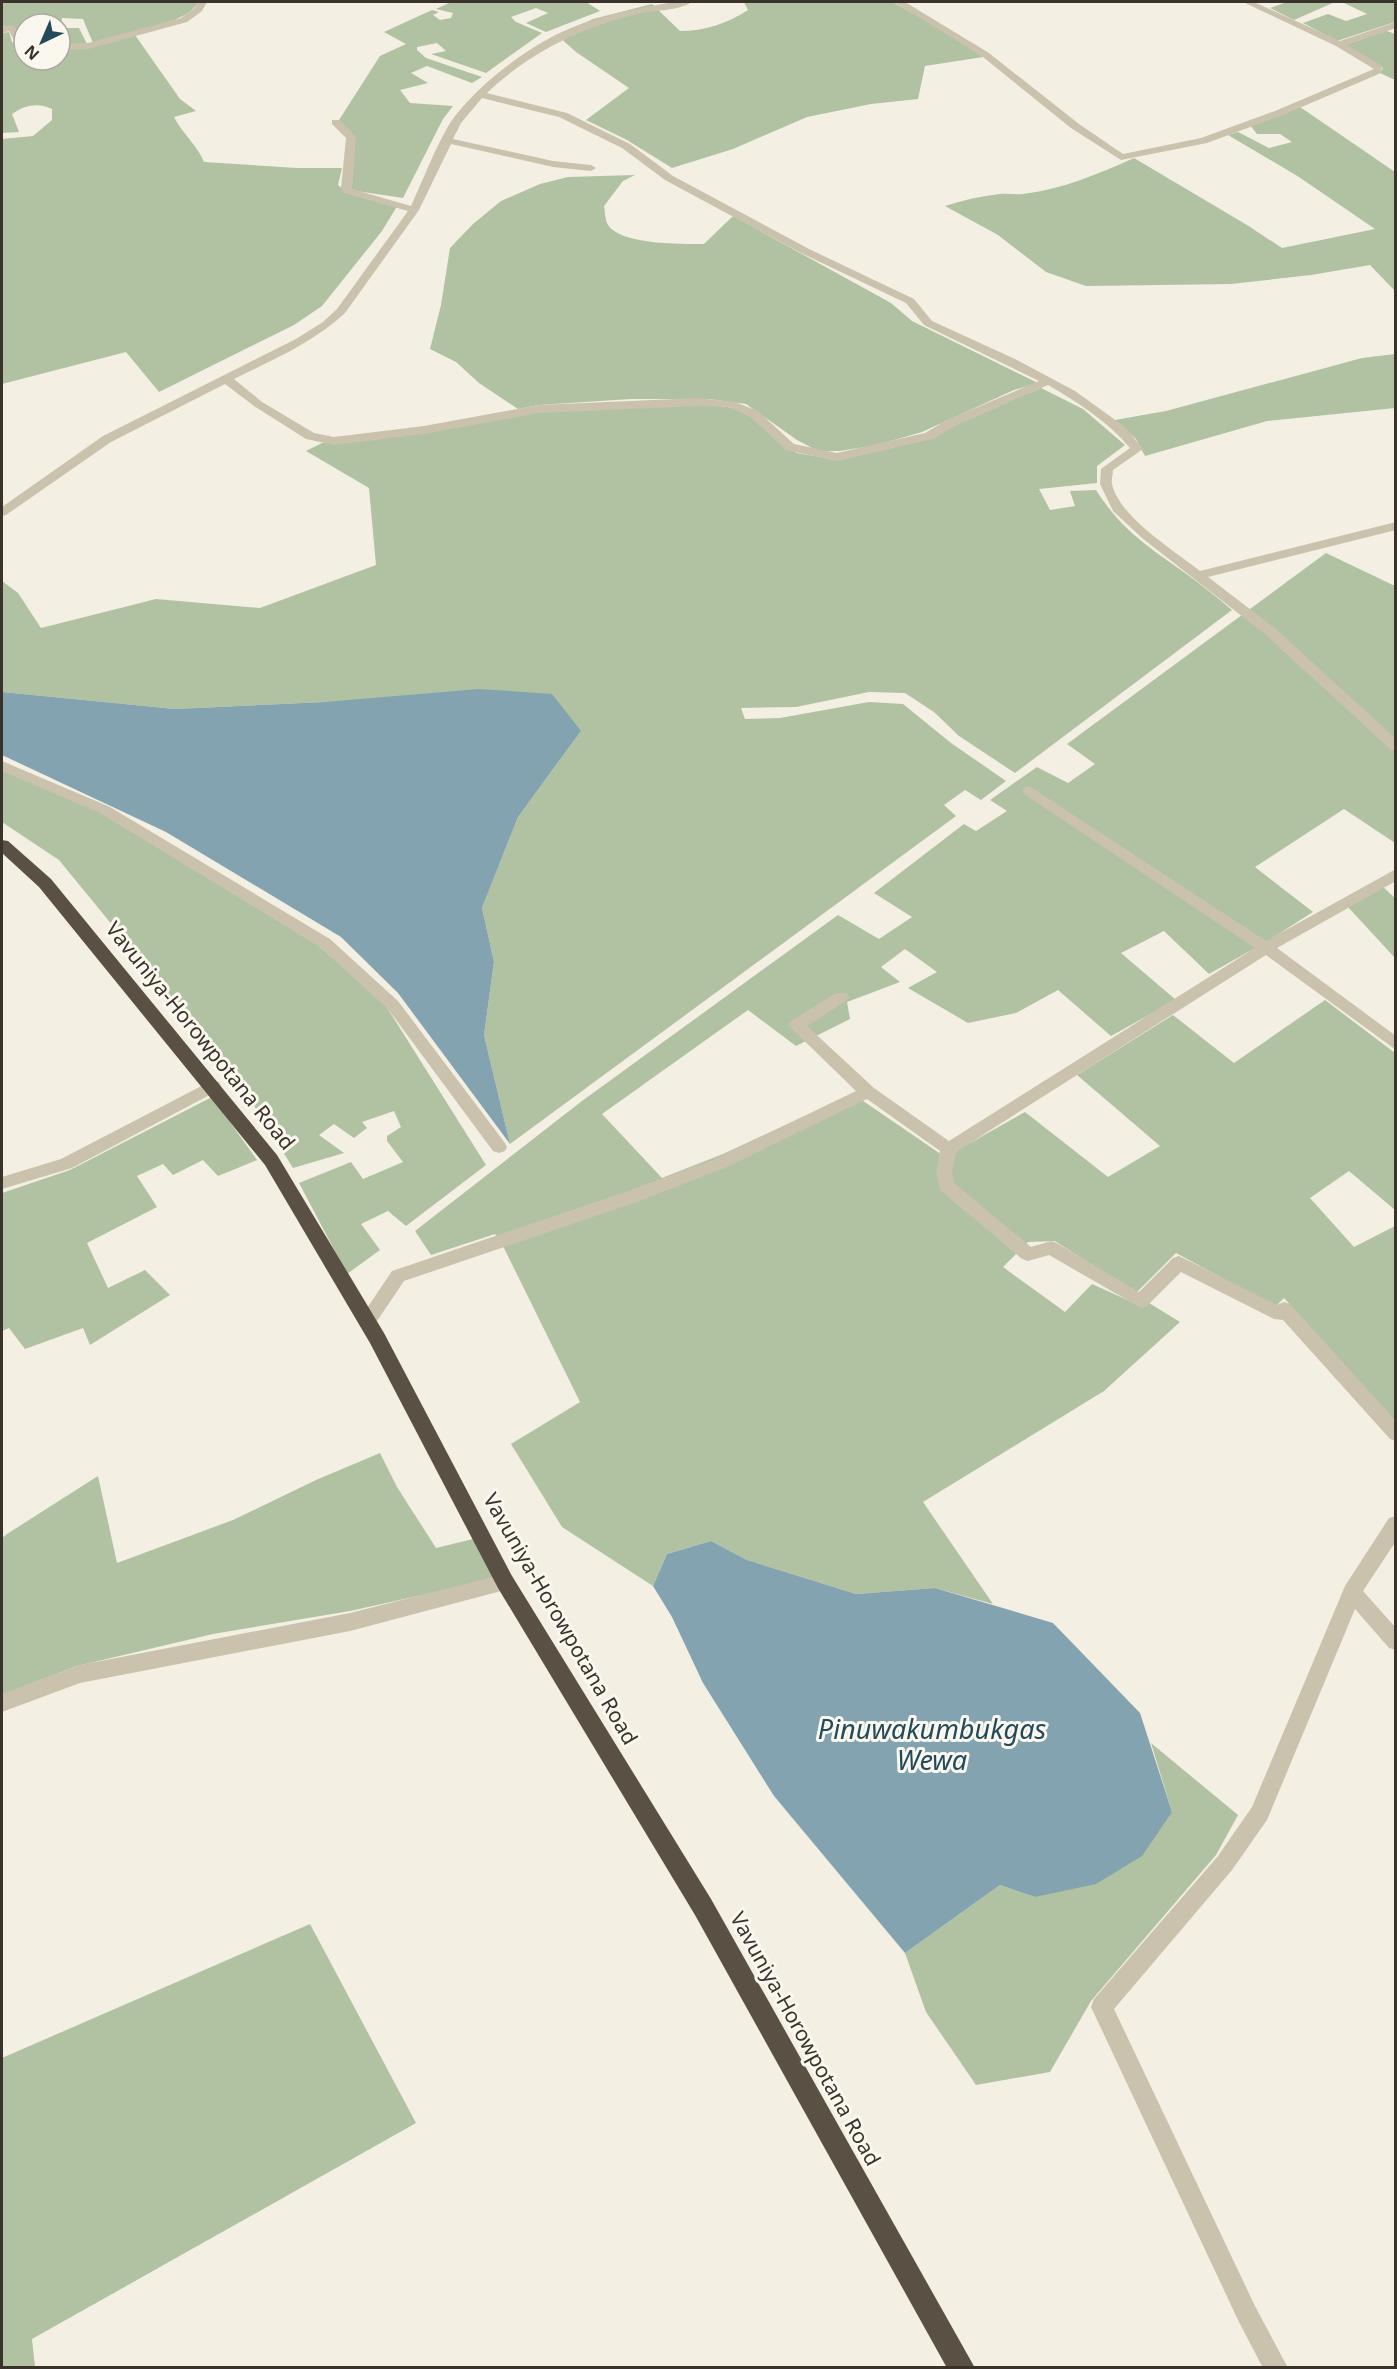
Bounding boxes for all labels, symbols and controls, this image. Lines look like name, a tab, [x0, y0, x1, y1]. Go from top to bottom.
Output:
north arrow	[12, 12, 72, 72]
text: N	[19, 40, 44, 65]
street label: Vavuniya-Horowpotana Road	[100, 915, 302, 1155]
street label: Vavuniya-Horowpotana Road	[477, 1488, 645, 1749]
water label: Pinuwakumbukgas Wewa	[818, 1710, 1046, 1778]
street label: Vavuniya-Horowpotana Road	[724, 1907, 888, 2170]

